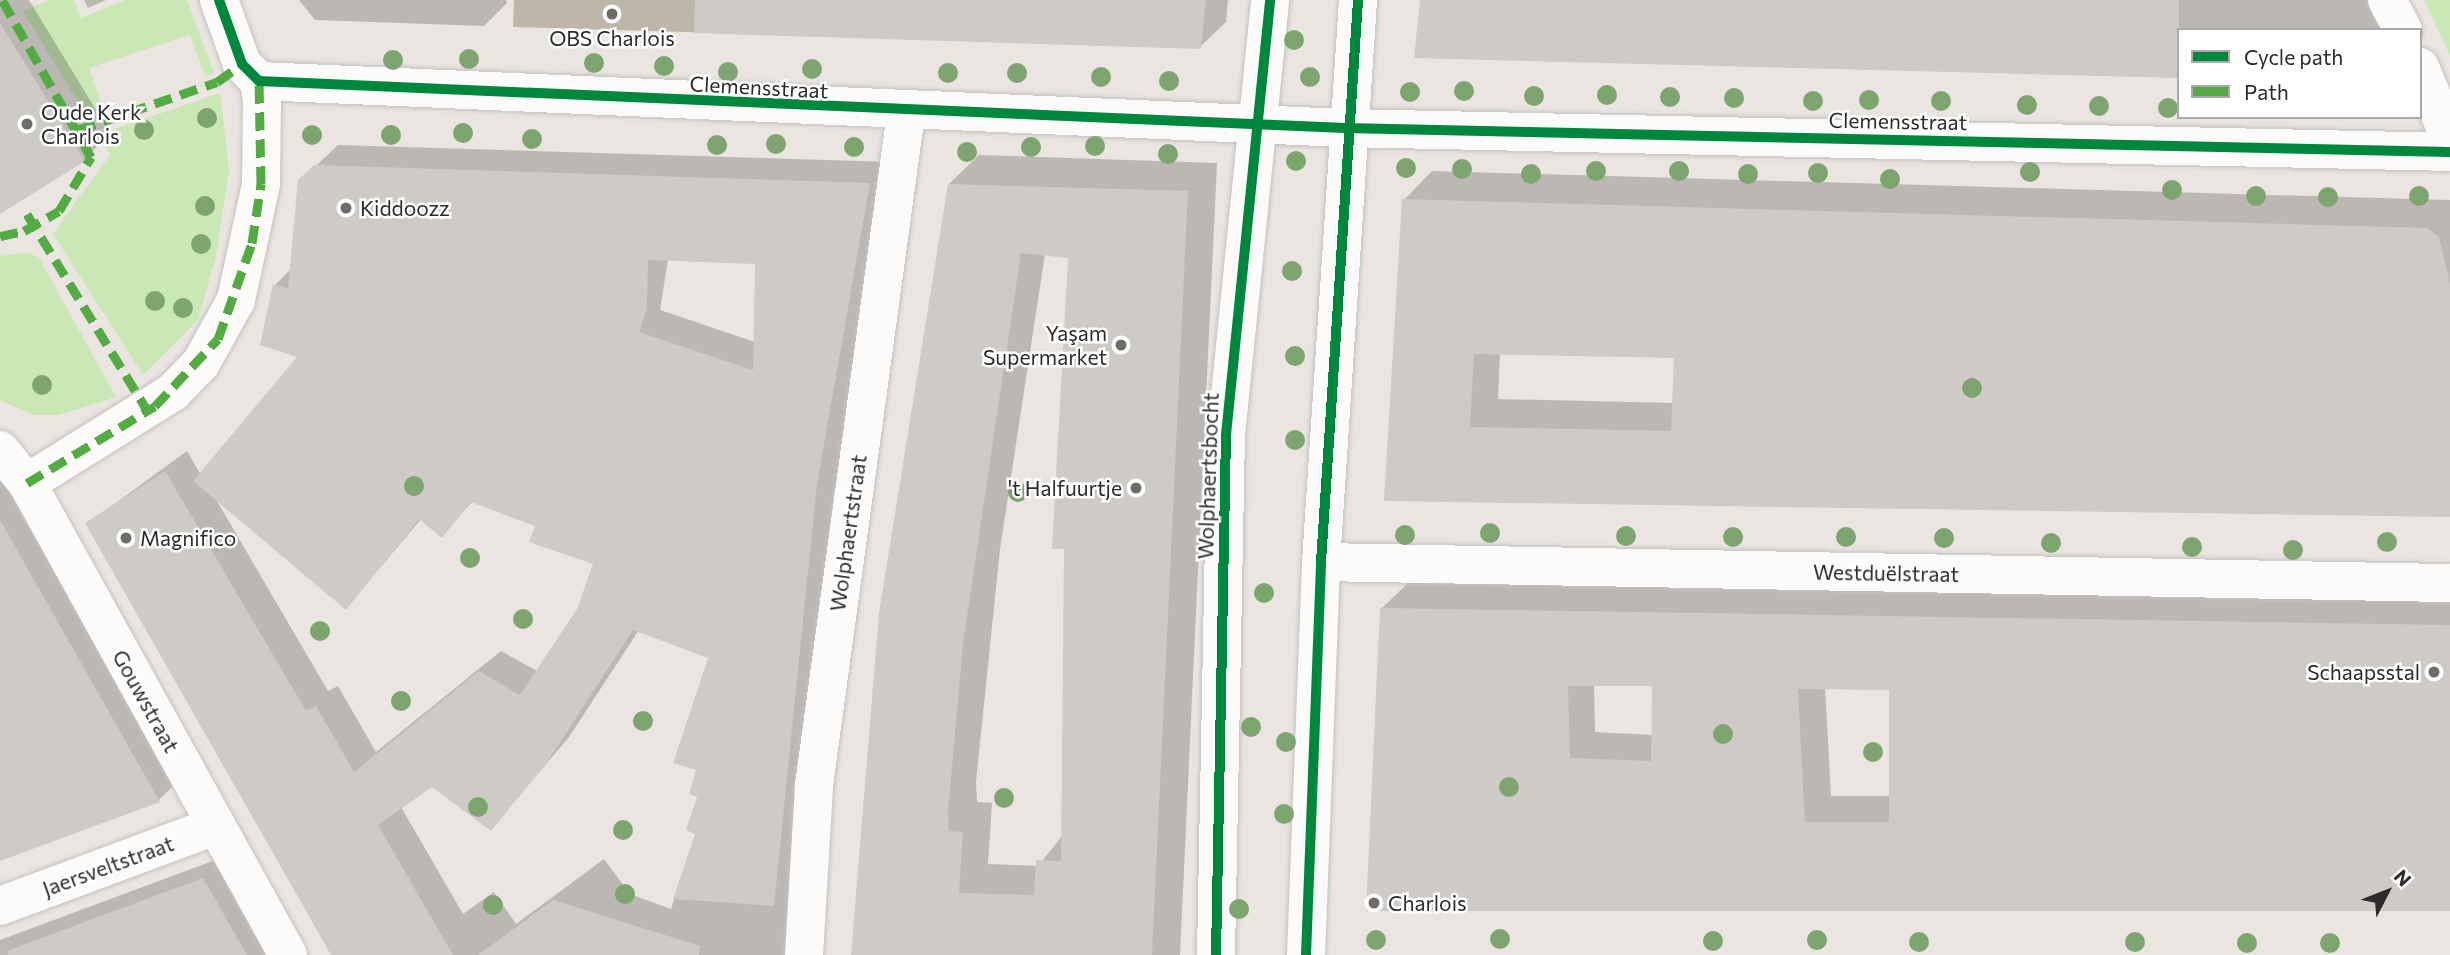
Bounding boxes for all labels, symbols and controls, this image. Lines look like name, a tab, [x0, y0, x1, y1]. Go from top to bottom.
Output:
marker: OBS Charlois	[604, 6, 620, 22]
place label: OBS Charlois	[549, 25, 675, 51]
legend	[2177, 28, 2422, 119]
text: Cycle path	[2244, 44, 2343, 69]
street label: Clemensstraat	[689, 71, 829, 103]
text: Path	[2244, 79, 2289, 104]
place label: Oude Kerk Charlois	[41, 99, 141, 149]
street label: Clemensstraat	[1828, 107, 1968, 135]
marker: Oude Kerk Charlois	[19, 116, 35, 132]
place label: Kiddoozz	[360, 195, 450, 221]
marker: Kiddoozz	[338, 200, 354, 216]
place label: Yaşam Supermarket	[983, 320, 1107, 370]
marker: Yaşam Supermarket	[1113, 337, 1129, 353]
street label: Wolphaertsbocht	[1192, 392, 1224, 560]
street label: Wolphaertstraat	[825, 453, 871, 613]
place label: 't Halfuurtje	[1008, 475, 1122, 501]
marker: 't Halfuurtje	[1128, 480, 1144, 496]
place label: Magnifico	[140, 525, 236, 551]
marker: Magnifico	[118, 530, 134, 546]
street label: Westduëlstraat	[1813, 559, 1959, 587]
street label: Gouwstraat	[108, 645, 184, 757]
place label: Schaapsstal	[2307, 659, 2420, 685]
marker: Schaapsstal	[2426, 664, 2442, 680]
street label: Jaersveltstraat	[39, 831, 177, 901]
north arrow	[2352, 857, 2422, 927]
text: N	[2390, 865, 2416, 891]
place label: Charlois	[1388, 890, 1467, 916]
marker: Charlois	[1366, 895, 1382, 911]

